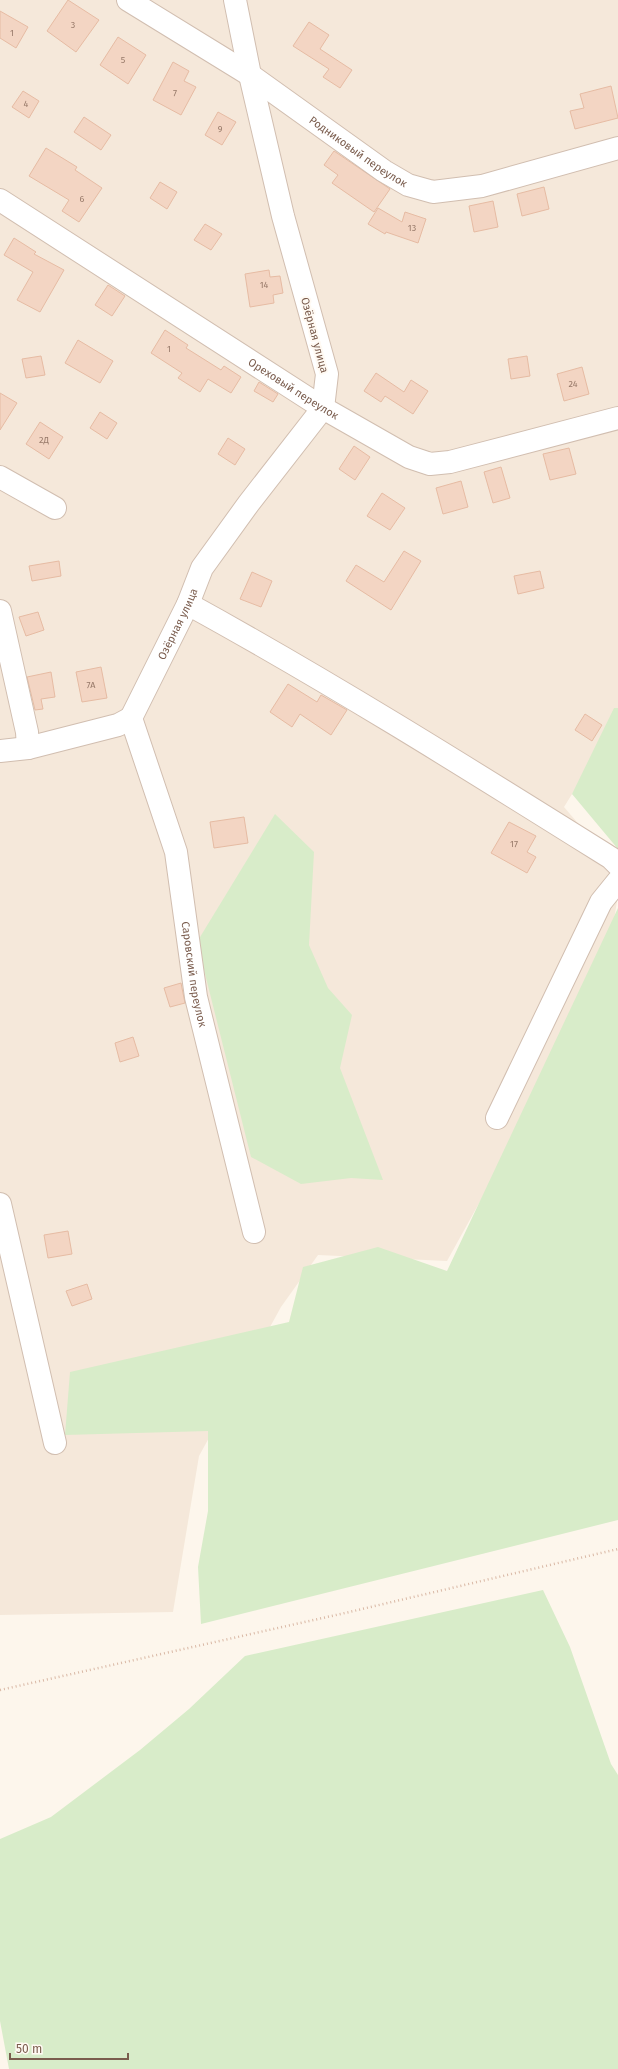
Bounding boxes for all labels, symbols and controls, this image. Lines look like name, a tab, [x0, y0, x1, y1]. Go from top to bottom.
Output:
house number: 3	[71, 20, 75, 30]
house number: 1	[10, 28, 14, 38]
house number: 5	[121, 55, 126, 65]
house number: 7	[173, 88, 177, 98]
house number: 4	[24, 99, 29, 109]
street label: Родниковый переулок	[307, 114, 410, 190]
house number: 9	[218, 124, 223, 134]
house number: 6	[80, 194, 85, 204]
house number: 13	[408, 223, 416, 233]
house number: 14	[260, 280, 269, 290]
street label: Озёрная улица	[298, 296, 331, 374]
house number: 1	[167, 344, 171, 354]
street label: Ореховый переулок	[246, 356, 341, 423]
house number: 24	[568, 379, 578, 389]
house number: 2Д	[39, 435, 49, 445]
street label: Озёрная улица	[155, 587, 200, 662]
house number: 7А	[87, 680, 96, 690]
house number: 17	[510, 839, 518, 849]
street label: Саровский переулок	[179, 921, 209, 1029]
scale bar	[10, 2035, 128, 2061]
text: 50 m	[16, 2042, 42, 2056]

